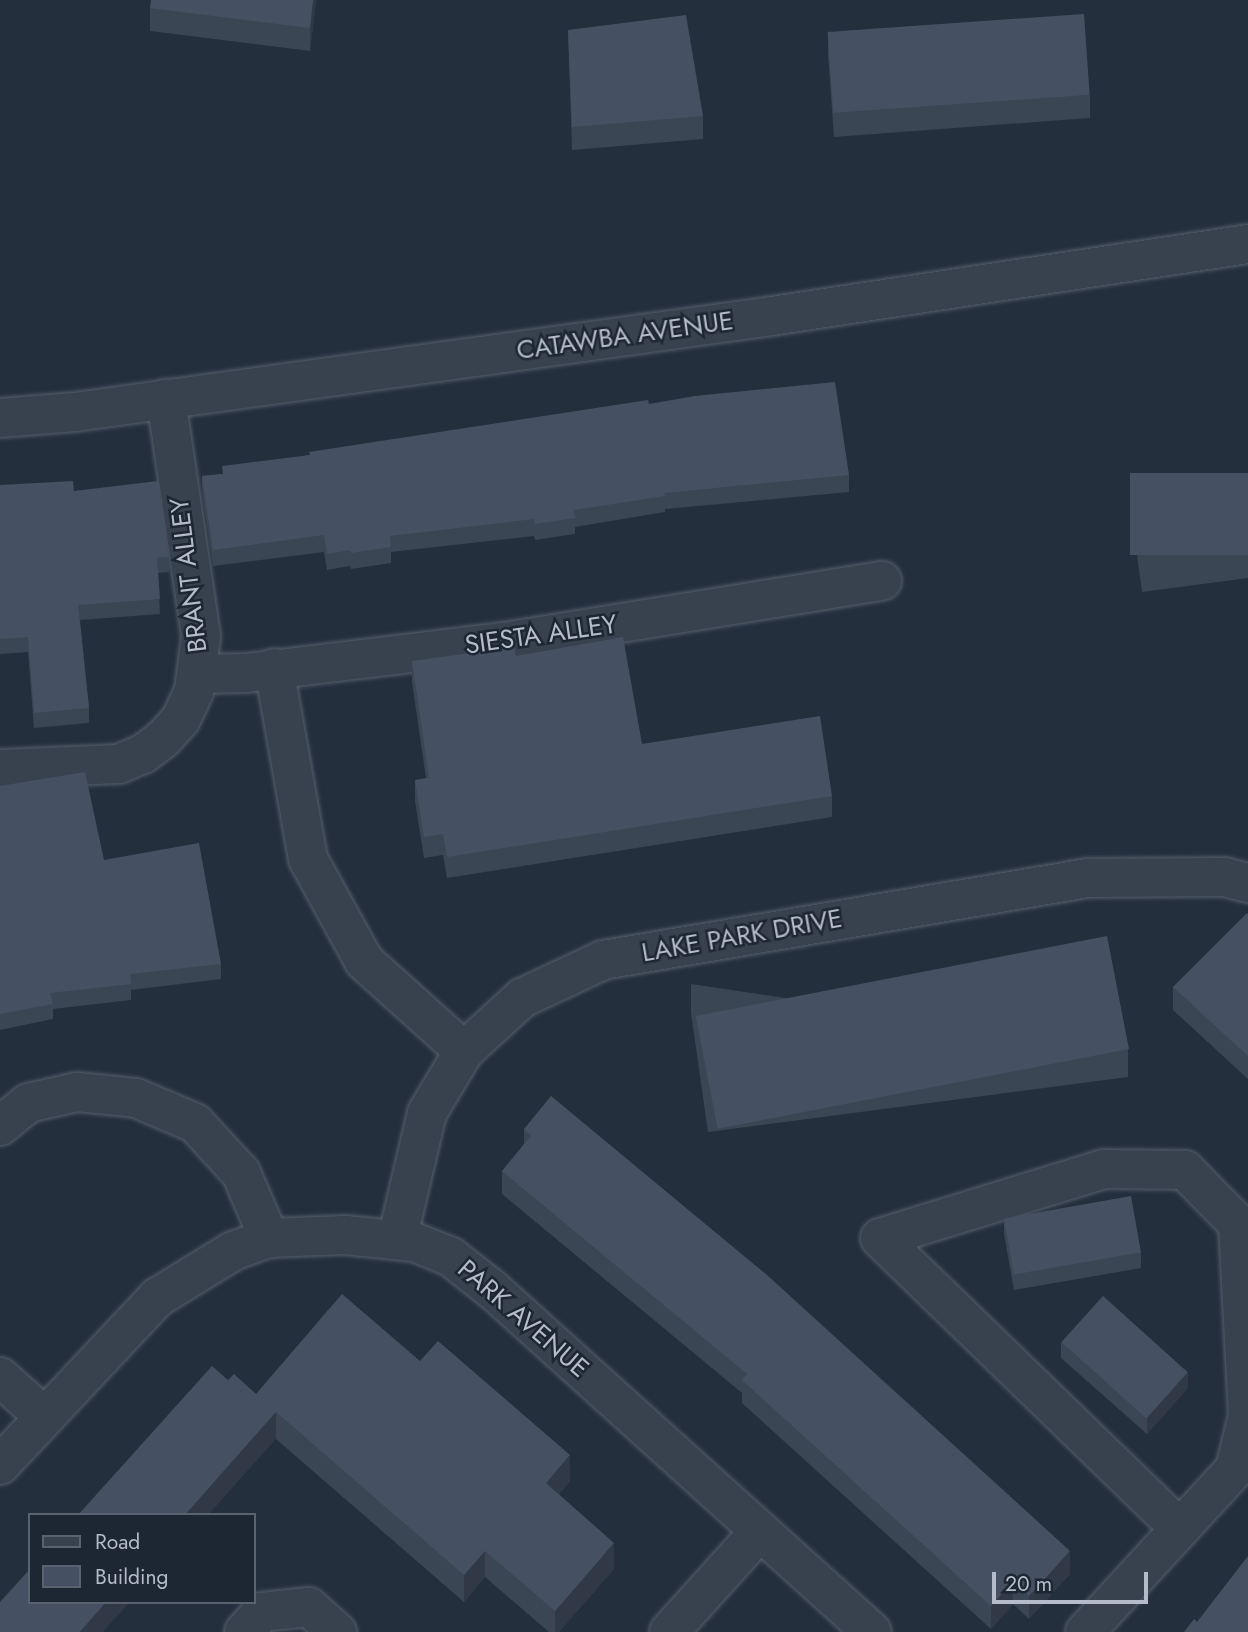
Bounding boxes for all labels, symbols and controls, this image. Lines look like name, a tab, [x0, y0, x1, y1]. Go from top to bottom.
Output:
street label: CATAWBA AVENUE	[515, 305, 735, 367]
street label: BRANT ALLEY	[164, 496, 214, 654]
street label: SIESTA ALLEY	[463, 609, 619, 661]
street label: LAKE PARK DRIVE	[639, 903, 845, 969]
street label: PARK AVENUE	[451, 1254, 595, 1384]
legend	[28, 1513, 256, 1604]
text: Road	[95, 1527, 140, 1557]
scale bar	[996, 1558, 1152, 1602]
text: Building	[95, 1562, 168, 1592]
text: 20 m	[1005, 1569, 1052, 1599]

